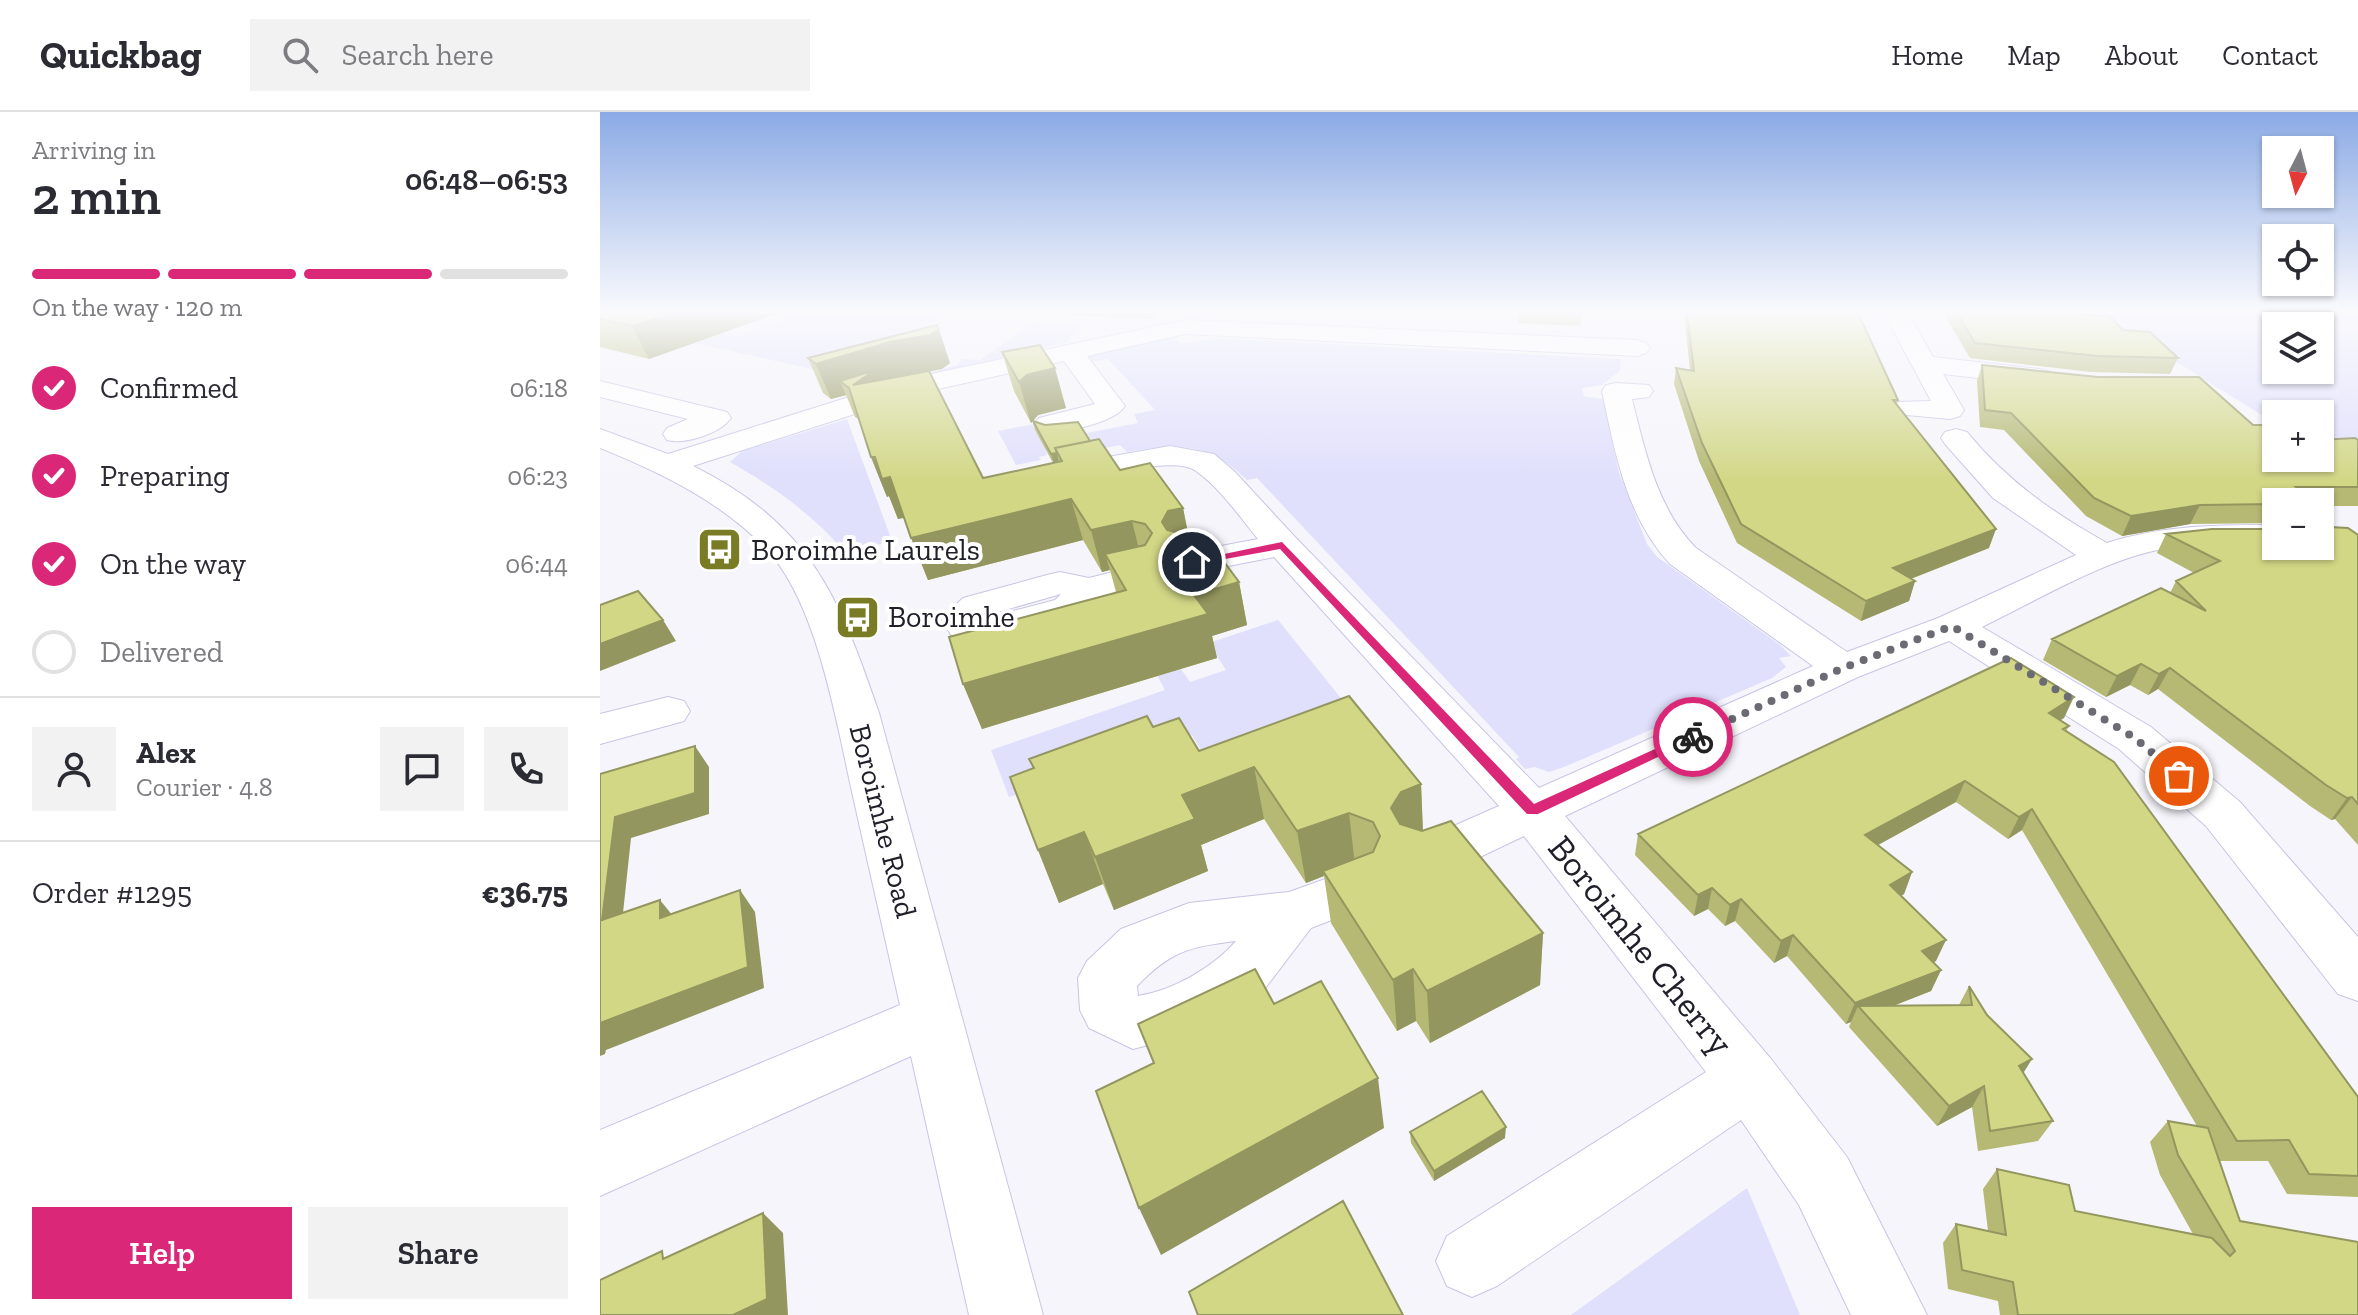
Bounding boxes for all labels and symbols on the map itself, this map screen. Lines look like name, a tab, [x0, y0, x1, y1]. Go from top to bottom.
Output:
north arrow	[2262, 136, 2334, 208]
bus stop icon: Boroimhe Laurels	[696, 526, 744, 574]
pin	[1158, 528, 1226, 596]
place label: Boroimhe Laurels	[751, 532, 980, 568]
bus stop icon: Boroimhe	[833, 593, 881, 641]
place label: Boroimhe	[888, 599, 1015, 635]
courier	[1653, 697, 1733, 777]
street label: Boroimhe Road	[842, 721, 925, 922]
pin	[2145, 742, 2213, 810]
street label: Boroimhe Cherry	[1540, 827, 1743, 1064]

